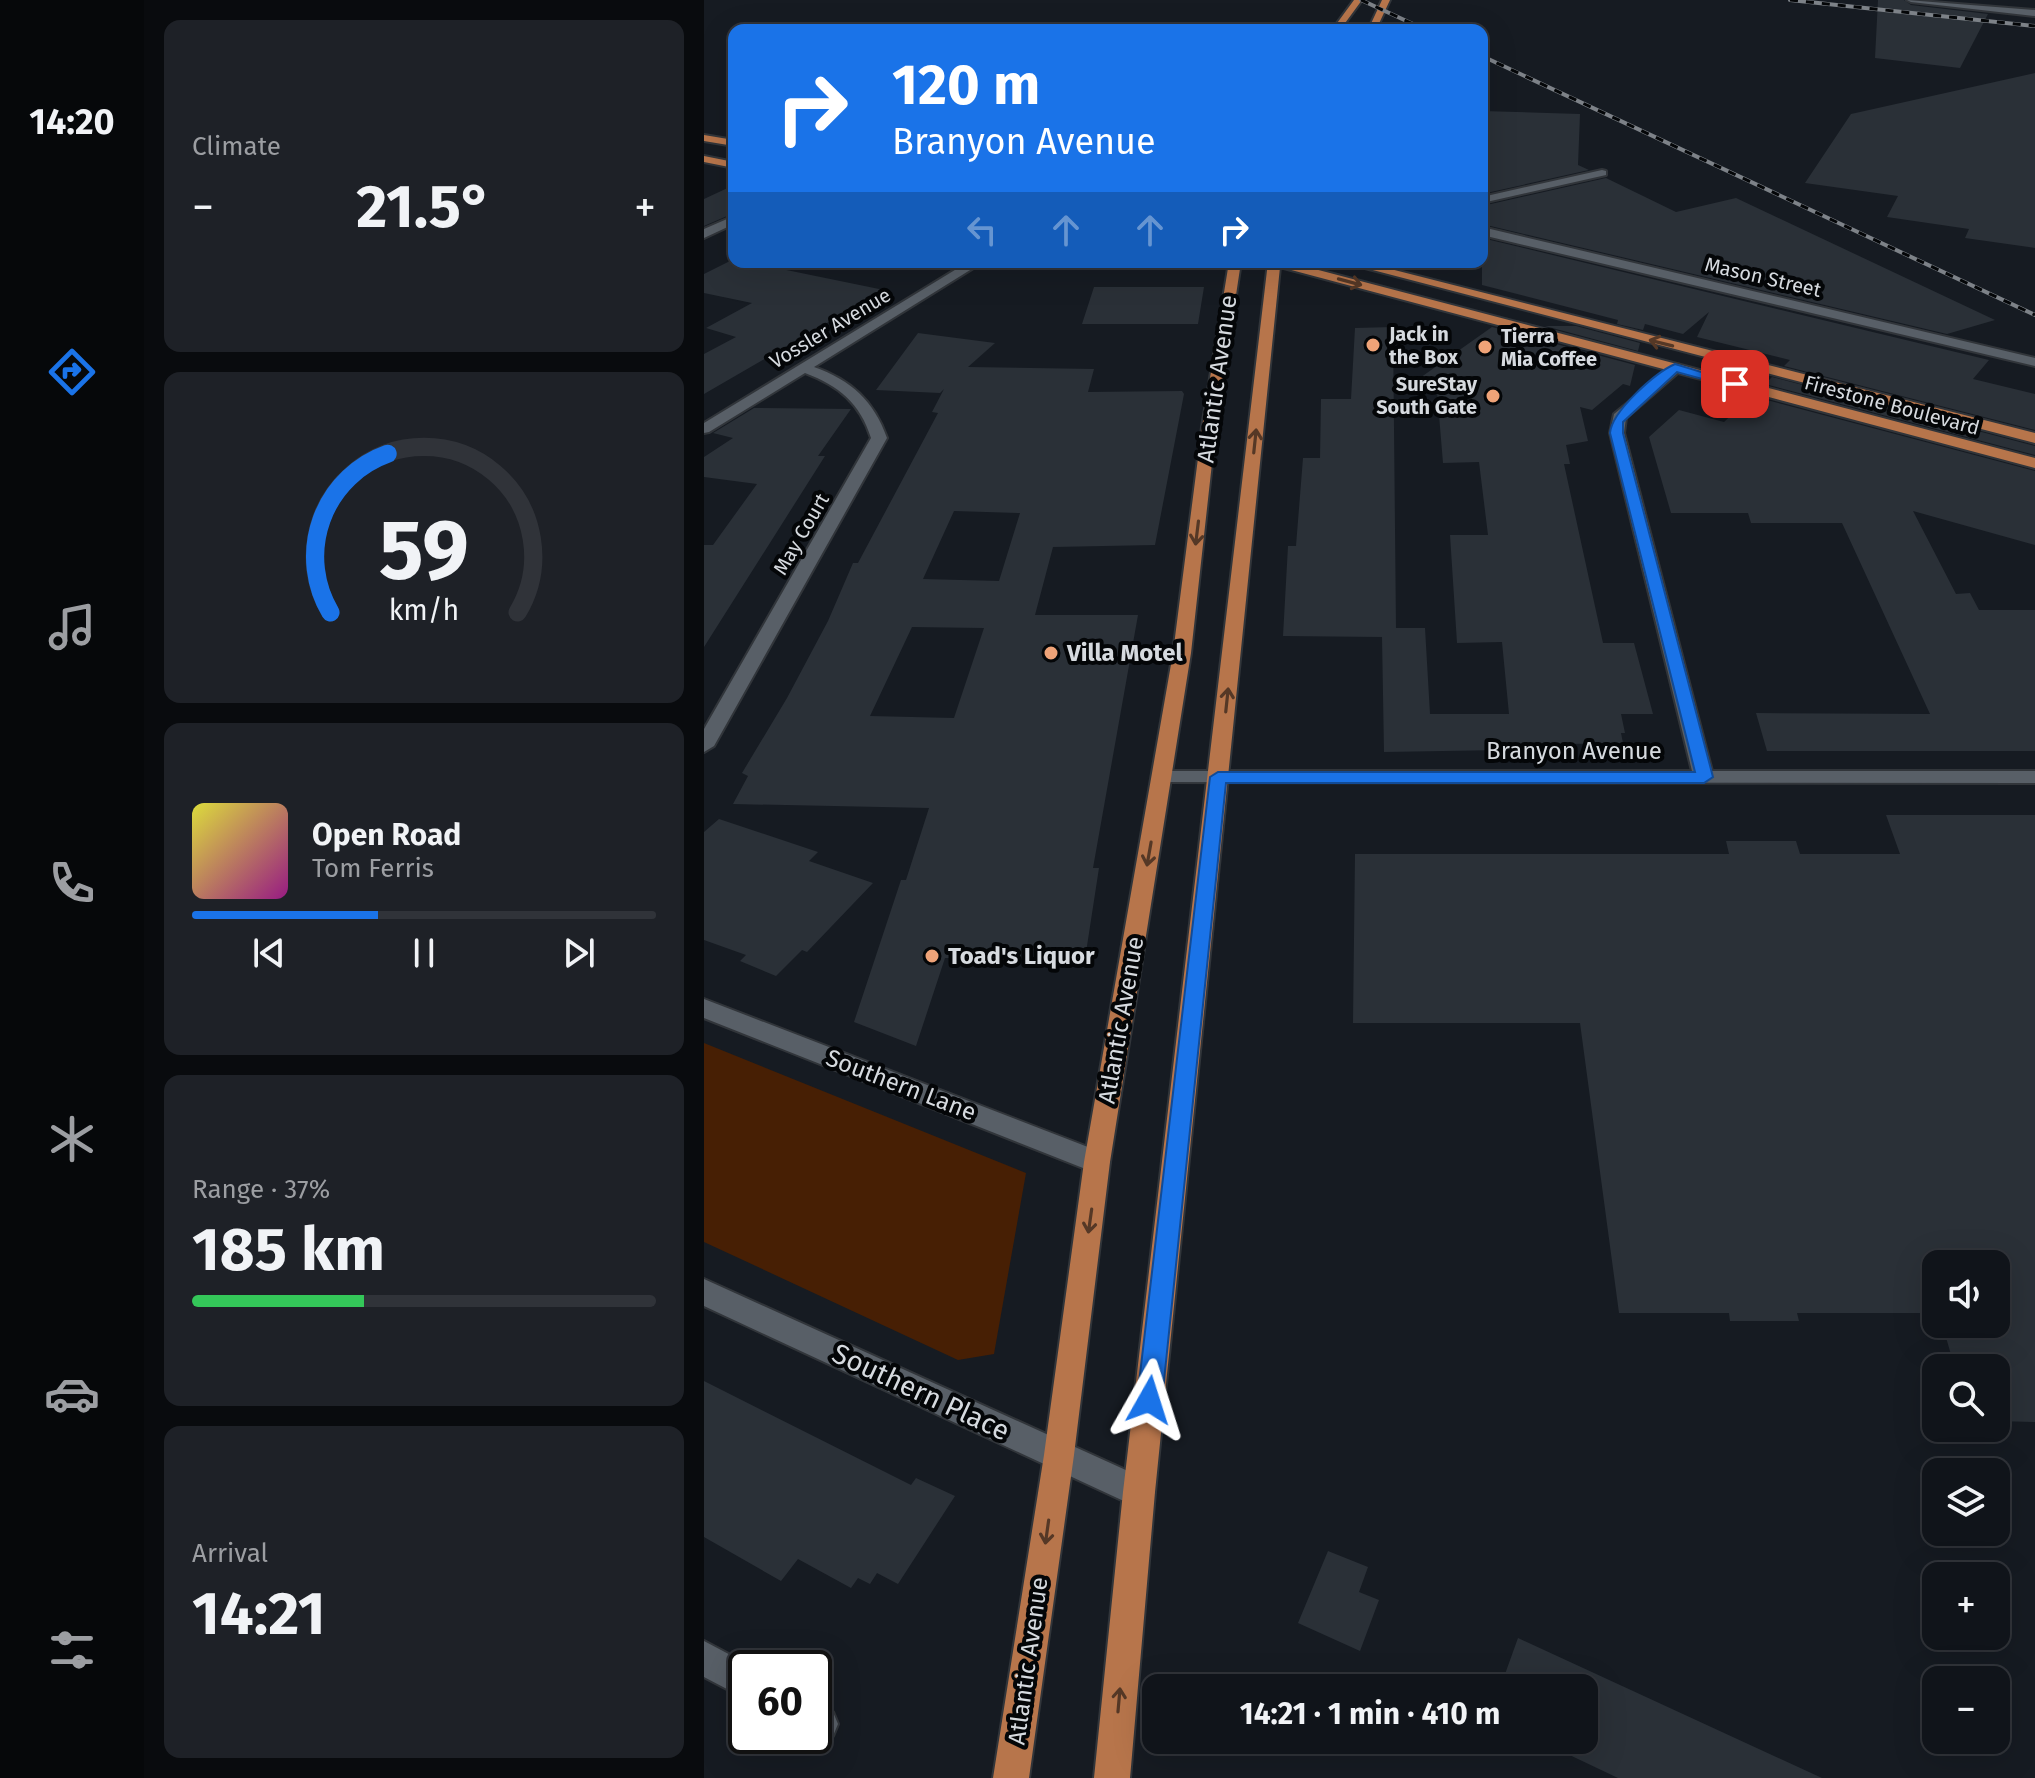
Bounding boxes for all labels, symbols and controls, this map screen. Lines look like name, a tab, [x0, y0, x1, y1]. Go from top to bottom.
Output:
text: 120 m	[892, 52, 1040, 119]
icon: right	[760, 56, 864, 160]
text: 14:20	[29, 100, 115, 144]
text: Branyon Avenue	[892, 120, 1156, 164]
text: Climate	[192, 131, 281, 162]
text: 21.5°	[356, 171, 492, 243]
text: −	[192, 181, 214, 234]
text: +	[634, 181, 656, 234]
icon: left	[960, 208, 1004, 252]
icon: ahead	[1044, 208, 1088, 252]
icon: ahead	[1128, 208, 1172, 252]
icon: right	[1212, 208, 1256, 252]
street label: Mason Street	[1703, 252, 1824, 302]
one-way arrow	[1336, 276, 1362, 291]
street label: Vossler Avenue	[765, 282, 895, 374]
street label: Atlantic Avenue	[1191, 293, 1243, 465]
place label: Jack in the Box	[1388, 322, 1459, 369]
place label: Tierra Mia Coffee	[1501, 324, 1597, 371]
one-way arrow	[1648, 334, 1674, 349]
marker: Jack in the Box	[1364, 336, 1382, 354]
marker: Tierra Mia Coffee	[1476, 338, 1494, 356]
icon: directions	[44, 344, 100, 400]
pin	[1701, 350, 1769, 418]
icon: arrive	[1713, 362, 1757, 406]
street label: Firestone Boulevard	[1802, 370, 1982, 440]
place label: SureStay South Gate	[1376, 372, 1478, 419]
marker: SureStay South Gate	[1484, 387, 1502, 405]
one-way arrow	[1248, 428, 1263, 455]
street label: May Court	[768, 488, 834, 579]
text: 59	[379, 501, 469, 601]
one-way arrow	[1189, 520, 1204, 545]
text: km/h	[389, 594, 459, 629]
icon: music	[44, 599, 100, 655]
place label: Villa Motel	[1066, 639, 1183, 667]
marker: Villa Motel	[1042, 644, 1060, 662]
one-way arrow	[1219, 687, 1234, 714]
street label: Branyon Avenue	[1486, 737, 1662, 765]
text: Open Road	[312, 817, 461, 853]
one-way arrow	[1141, 841, 1156, 866]
text: Tom Ferris	[312, 853, 434, 884]
icon: phone	[44, 855, 100, 911]
icon: previous	[247, 931, 291, 975]
icon: pause	[402, 931, 446, 975]
icon: next	[557, 931, 601, 975]
street label: Atlantic Avenue	[1093, 934, 1149, 1106]
place label: Toad's Liquor	[948, 942, 1095, 970]
marker: Toad's Liquor	[923, 947, 941, 965]
street label: Southern Lane	[822, 1044, 980, 1126]
icon: climate	[44, 1111, 100, 1167]
text: Range · 37%	[192, 1174, 330, 1205]
one-way arrow	[1082, 1208, 1097, 1234]
text: 185 km	[192, 1214, 385, 1286]
map controls	[1922, 1250, 2010, 1754]
button: sound	[1922, 1250, 2010, 1338]
street label: Southern Place	[827, 1337, 1015, 1447]
button: search	[1922, 1354, 2010, 1442]
position arrow	[1107, 1358, 1191, 1442]
icon: car	[44, 1366, 100, 1422]
button: layers	[1922, 1458, 2010, 1546]
one-way arrow	[1039, 1519, 1054, 1544]
text: Arrival	[192, 1538, 268, 1569]
button: +	[1922, 1562, 2010, 1650]
street label: Atlantic Avenue	[1002, 1575, 1054, 1747]
text: 14:21	[192, 1578, 326, 1650]
icon: filters	[44, 1622, 100, 1678]
speed limit sign: 60	[728, 1650, 832, 1754]
button: −	[1922, 1666, 2010, 1754]
one-way arrow	[1112, 1687, 1127, 1714]
text: 14:21 · 1 min · 410 m	[1240, 1696, 1500, 1732]

